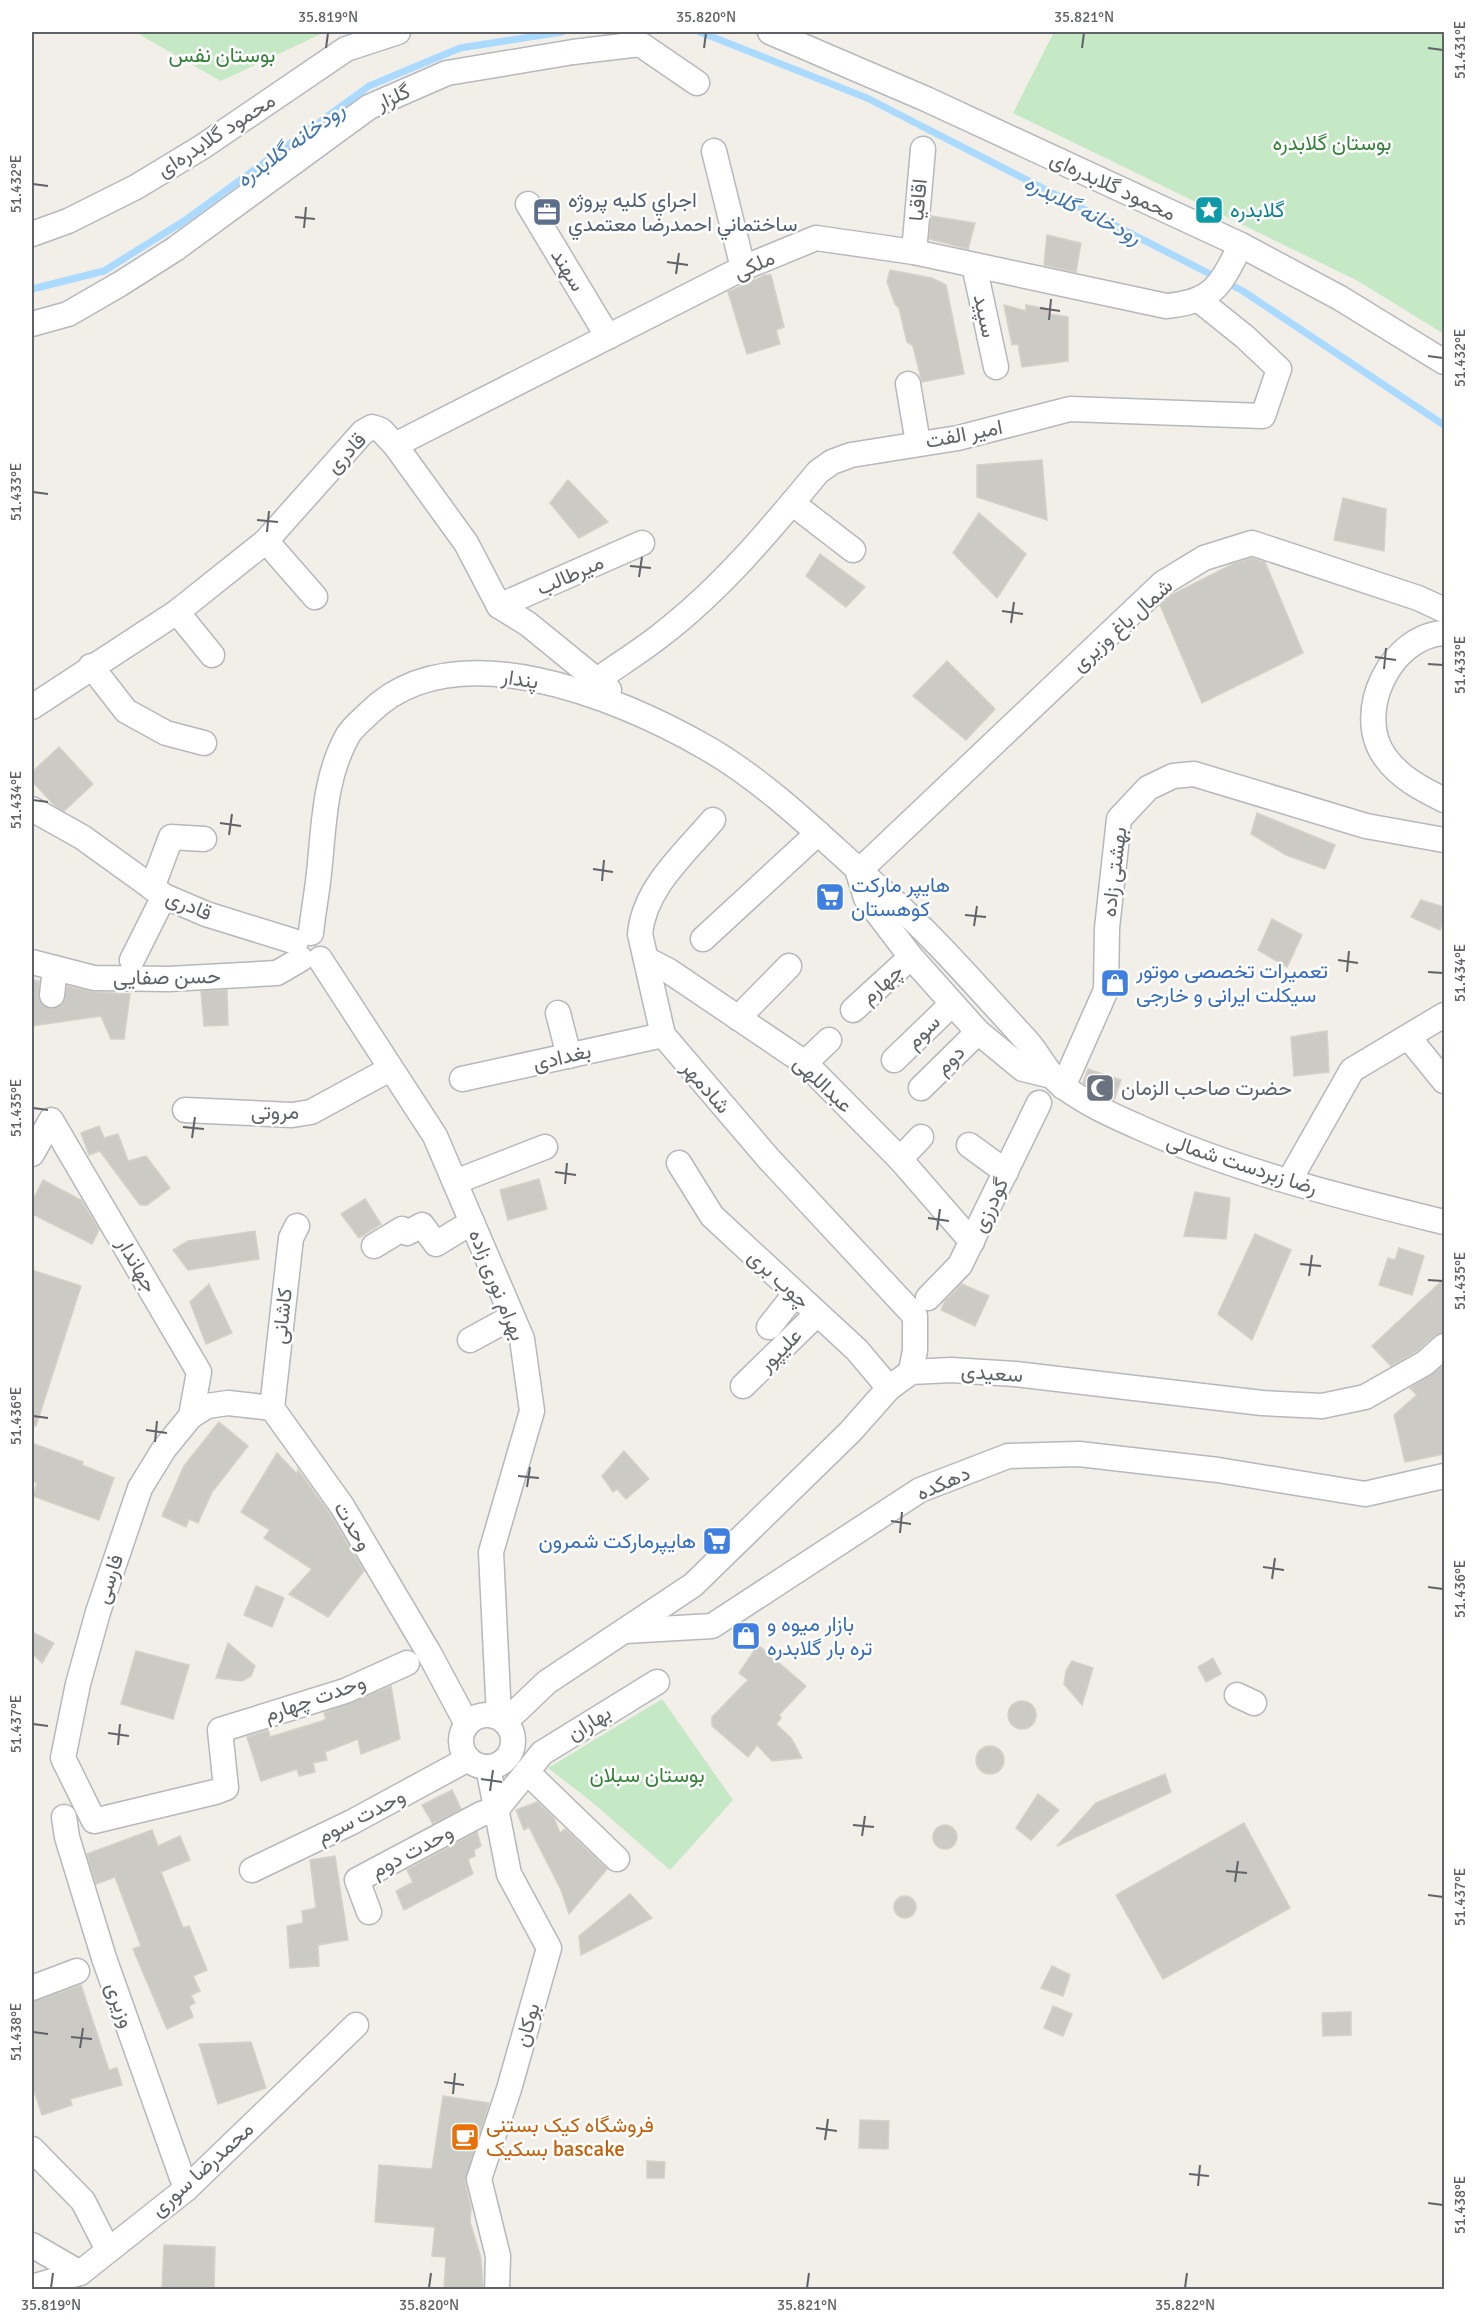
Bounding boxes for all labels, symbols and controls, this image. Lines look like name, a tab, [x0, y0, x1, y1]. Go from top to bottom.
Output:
text: 35.819°N	[298, 8, 358, 26]
text: 35.820°N	[676, 8, 736, 26]
text: 35.821°N	[1054, 8, 1114, 26]
text: 51.431°E	[1451, 21, 1469, 79]
park label: بوستان نفس	[169, 42, 275, 68]
street label: گلزار	[371, 78, 414, 116]
street label: محمود گلابدره‌ای	[152, 87, 280, 183]
water label: رودخانه گلابدره	[231, 96, 350, 193]
park label: بوستان گلابدره	[1272, 130, 1392, 156]
street label: محمود گلابدره‌ای	[1046, 145, 1180, 227]
text: 51.432°E	[7, 155, 25, 213]
water label: رودخانه گلابدره	[1020, 168, 1146, 251]
street label: اقاقیا	[903, 178, 933, 222]
place label: اجراي كليه پروژه ساختماني احمدرضا معتمدي	[568, 187, 798, 241]
place icon: گلابدره	[1193, 194, 1225, 226]
office icon: اجراي كليه پروژه ساختماني احمدرضا معتمدي	[531, 196, 563, 228]
place label: گلابدره	[1230, 197, 1285, 223]
street label: سهند	[545, 244, 591, 296]
street label: ملکی	[729, 245, 779, 285]
street label: سپید	[967, 292, 1002, 340]
text: 51.432°E	[1451, 329, 1469, 387]
street label: امیر الفت	[923, 414, 1005, 454]
street label: قادری	[320, 427, 372, 479]
text: 51.433°E	[7, 463, 25, 521]
street label: میرطالب	[532, 549, 608, 601]
street label: شمال باغ وزیری	[1066, 573, 1179, 678]
text: 51.433°E	[1451, 636, 1469, 694]
street label: پندار	[499, 663, 540, 696]
text: 51.434°E	[7, 771, 25, 829]
street label: بهشتی زاده	[1096, 825, 1132, 919]
place label: هایپر مارکت کوهستان	[851, 872, 950, 922]
supermarket icon: هایپر مارکت کوهستان	[814, 881, 846, 913]
street label: قادری	[162, 884, 216, 926]
text: 51.434°E	[1451, 944, 1469, 1002]
street label: چهارم	[855, 958, 909, 1010]
place label: تعمیرات تخصصی موتور سیکلت ایرانی و خارجی	[1135, 958, 1328, 1008]
street label: حسن صفایی	[113, 963, 221, 991]
shop icon: تعمیرات تخصصی موتور سیکلت ایرانی و خارجی	[1099, 967, 1131, 999]
street label: سوم	[900, 1009, 946, 1055]
street label: بغدادی	[530, 1038, 594, 1076]
street label: دوم	[930, 1040, 971, 1081]
street label: عبداللهی	[788, 1050, 858, 1118]
street label: شادمهر	[675, 1054, 736, 1119]
mosque icon: حضرت صاحب الزمان	[1084, 1072, 1116, 1104]
place label: حضرت صاحب الزمان	[1121, 1075, 1292, 1101]
text: 51.435°E	[7, 1079, 25, 1137]
street label: مروتی	[251, 1099, 299, 1125]
street label: رضا زبردست شمالی	[1163, 1127, 1321, 1201]
street label: گودرزی	[966, 1173, 1014, 1237]
street label: بهرام نوری زاده	[462, 1226, 531, 1345]
street label: جهاندار	[110, 1232, 163, 1297]
street label: چوب بری	[742, 1244, 815, 1315]
text: 51.435°E	[1451, 1252, 1469, 1310]
street label: کاشانی	[266, 1287, 298, 1345]
street label: علیپور	[752, 1323, 808, 1379]
street label: سعیدی	[960, 1358, 1024, 1388]
text: 51.436°E	[7, 1387, 25, 1445]
street label: دهکده	[912, 1460, 974, 1506]
street label: وحدت	[328, 1497, 378, 1555]
supermarket icon: هایپرمارکت شمرون	[701, 1525, 733, 1557]
place label: هایپرمارکت شمرون	[539, 1528, 696, 1555]
street label: فارسی	[89, 1551, 129, 1607]
text: 51.436°E	[1451, 1560, 1469, 1618]
place label: بازار میوه و تره بار گلابدره	[767, 1611, 872, 1661]
shop icon: بازار میوه و تره بار گلابدره	[730, 1620, 762, 1652]
street label: وحدت چهارم	[261, 1669, 369, 1728]
text: 51.437°E	[7, 1695, 25, 1753]
street label: بهاران	[562, 1700, 616, 1746]
park label: بوستان سبلان	[589, 1762, 705, 1788]
street label: وحدت سوم	[312, 1783, 410, 1850]
street label: وحدت دوم	[366, 1819, 458, 1884]
text: 51.437°E	[1451, 1868, 1469, 1926]
street label: وزیری	[100, 1979, 140, 2031]
street label: بوکان	[508, 2000, 546, 2050]
text: 51.438°E	[7, 2003, 25, 2061]
place label: فروشگاه کیک بستنی بسکیک bascake	[486, 2112, 654, 2162]
street label: محمدرضا سوری	[145, 2116, 259, 2222]
cafe icon: فروشگاه کیک بستنی بسکیک bascake	[449, 2121, 481, 2153]
text: 51.438°E	[1451, 2176, 1469, 2234]
text: 35.819°N	[21, 2296, 81, 2314]
text: 35.820°N	[399, 2296, 459, 2314]
text: 35.821°N	[777, 2296, 837, 2314]
text: 35.822°N	[1155, 2296, 1215, 2314]

